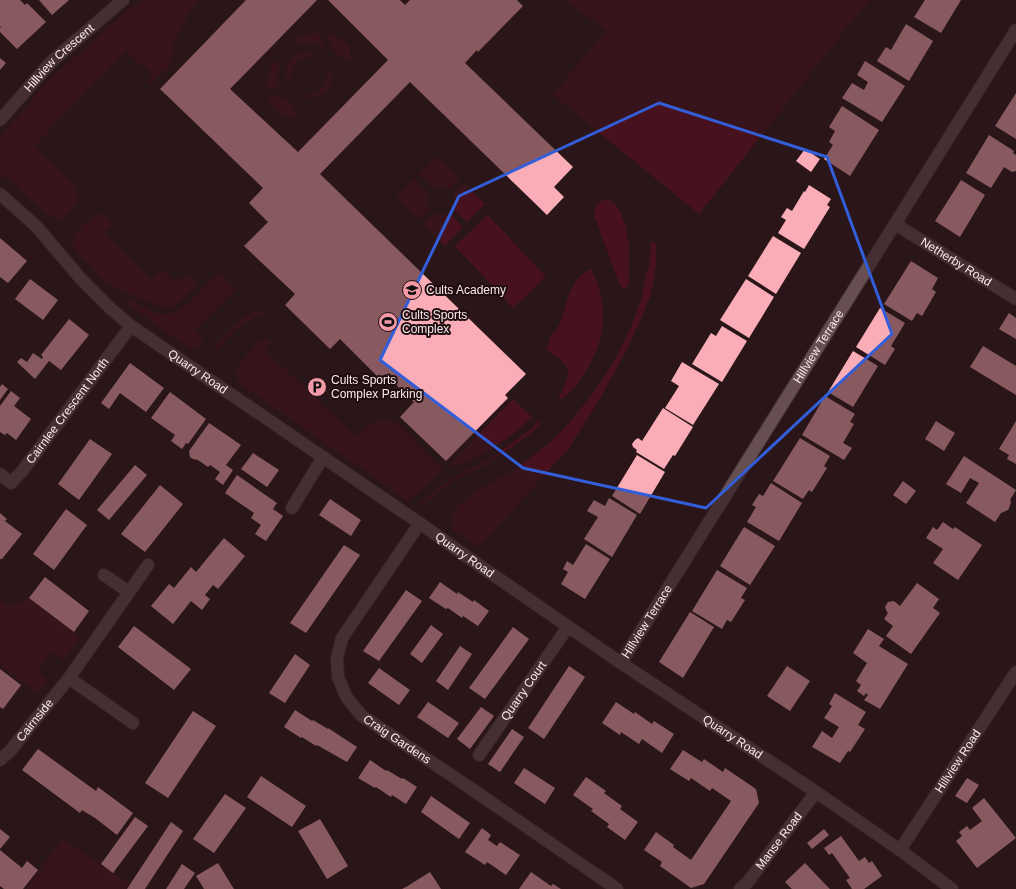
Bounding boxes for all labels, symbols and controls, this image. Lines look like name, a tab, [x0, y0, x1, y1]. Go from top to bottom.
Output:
street label: Hillview Crescent	[21, 20, 98, 95]
street label: Netherby Road	[918, 235, 994, 289]
school or university icon: Cults Academy	[401, 279, 423, 301]
place label: Cults Academy	[426, 283, 506, 297]
street label: Hillview Terrace	[790, 307, 847, 386]
place label: Cults Sports Complex	[402, 308, 467, 336]
sports icon: Cults Sports Complex	[377, 311, 399, 333]
street label: Quarry Road	[165, 346, 230, 397]
street label: Cairnlee Crescent North	[23, 355, 112, 466]
place label: Cults Sports Complex Parking	[331, 373, 422, 401]
parking icon: Cults Sports Complex Parking	[306, 376, 328, 398]
street label: Quarry Road	[432, 529, 497, 580]
street label: Hillview Terrace	[619, 582, 675, 661]
street label: Quarry Court	[498, 658, 549, 723]
street label: Cairnside	[13, 696, 56, 744]
street label: Craig Gardens	[361, 712, 434, 767]
street label: Quarry Road	[700, 712, 765, 762]
street label: Hillview Road	[932, 727, 984, 796]
street label: Manse Road	[753, 810, 805, 872]

